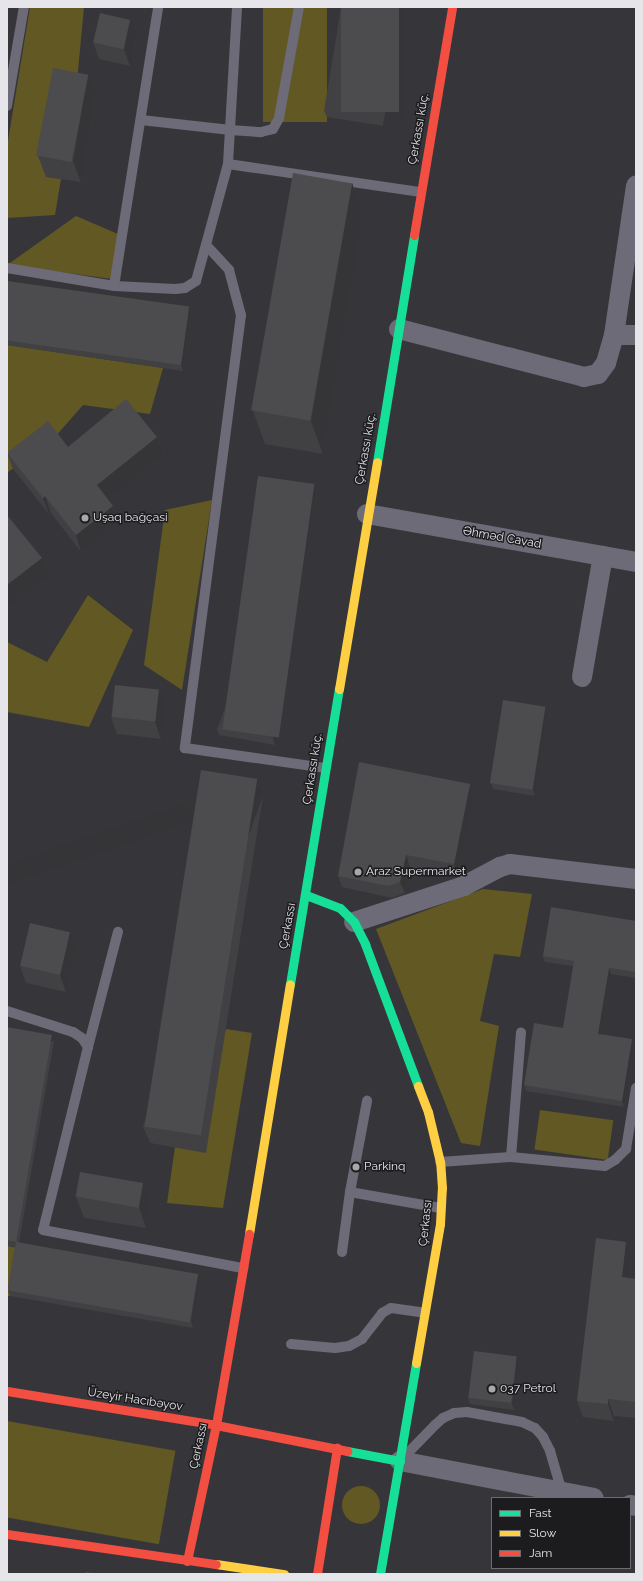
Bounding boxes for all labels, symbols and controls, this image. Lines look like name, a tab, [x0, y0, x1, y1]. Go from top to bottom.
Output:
street label: Çerkassı küç.	[406, 92, 432, 166]
street label: Çerkassı küç.	[353, 412, 379, 486]
place label: Uşaq bağçasi	[93, 511, 168, 525]
marker: Uşaq bağçasi	[80, 513, 90, 523]
street label: Əhməd Cavad	[462, 524, 542, 552]
street label: Çerkassı küç.	[300, 732, 326, 806]
place label: Araz Supermarket	[366, 865, 466, 879]
marker: Araz Supermarket	[353, 867, 363, 877]
street label: Çerkassı	[277, 902, 299, 950]
place label: Parkinq	[364, 1160, 406, 1174]
marker: Parkinq	[351, 1162, 361, 1172]
street label: Çerkassı	[416, 1199, 436, 1247]
place label: 037 Petrol	[500, 1382, 556, 1396]
marker: 037 Petrol	[487, 1384, 497, 1394]
street label: Üzeyir Hacıbəyov	[86, 1385, 184, 1415]
street label: Çerkassı	[187, 1422, 211, 1470]
legend	[491, 1497, 631, 1569]
text: Fast	[529, 1506, 552, 1520]
text: Slow	[529, 1526, 556, 1540]
text: Jam	[529, 1546, 552, 1560]

